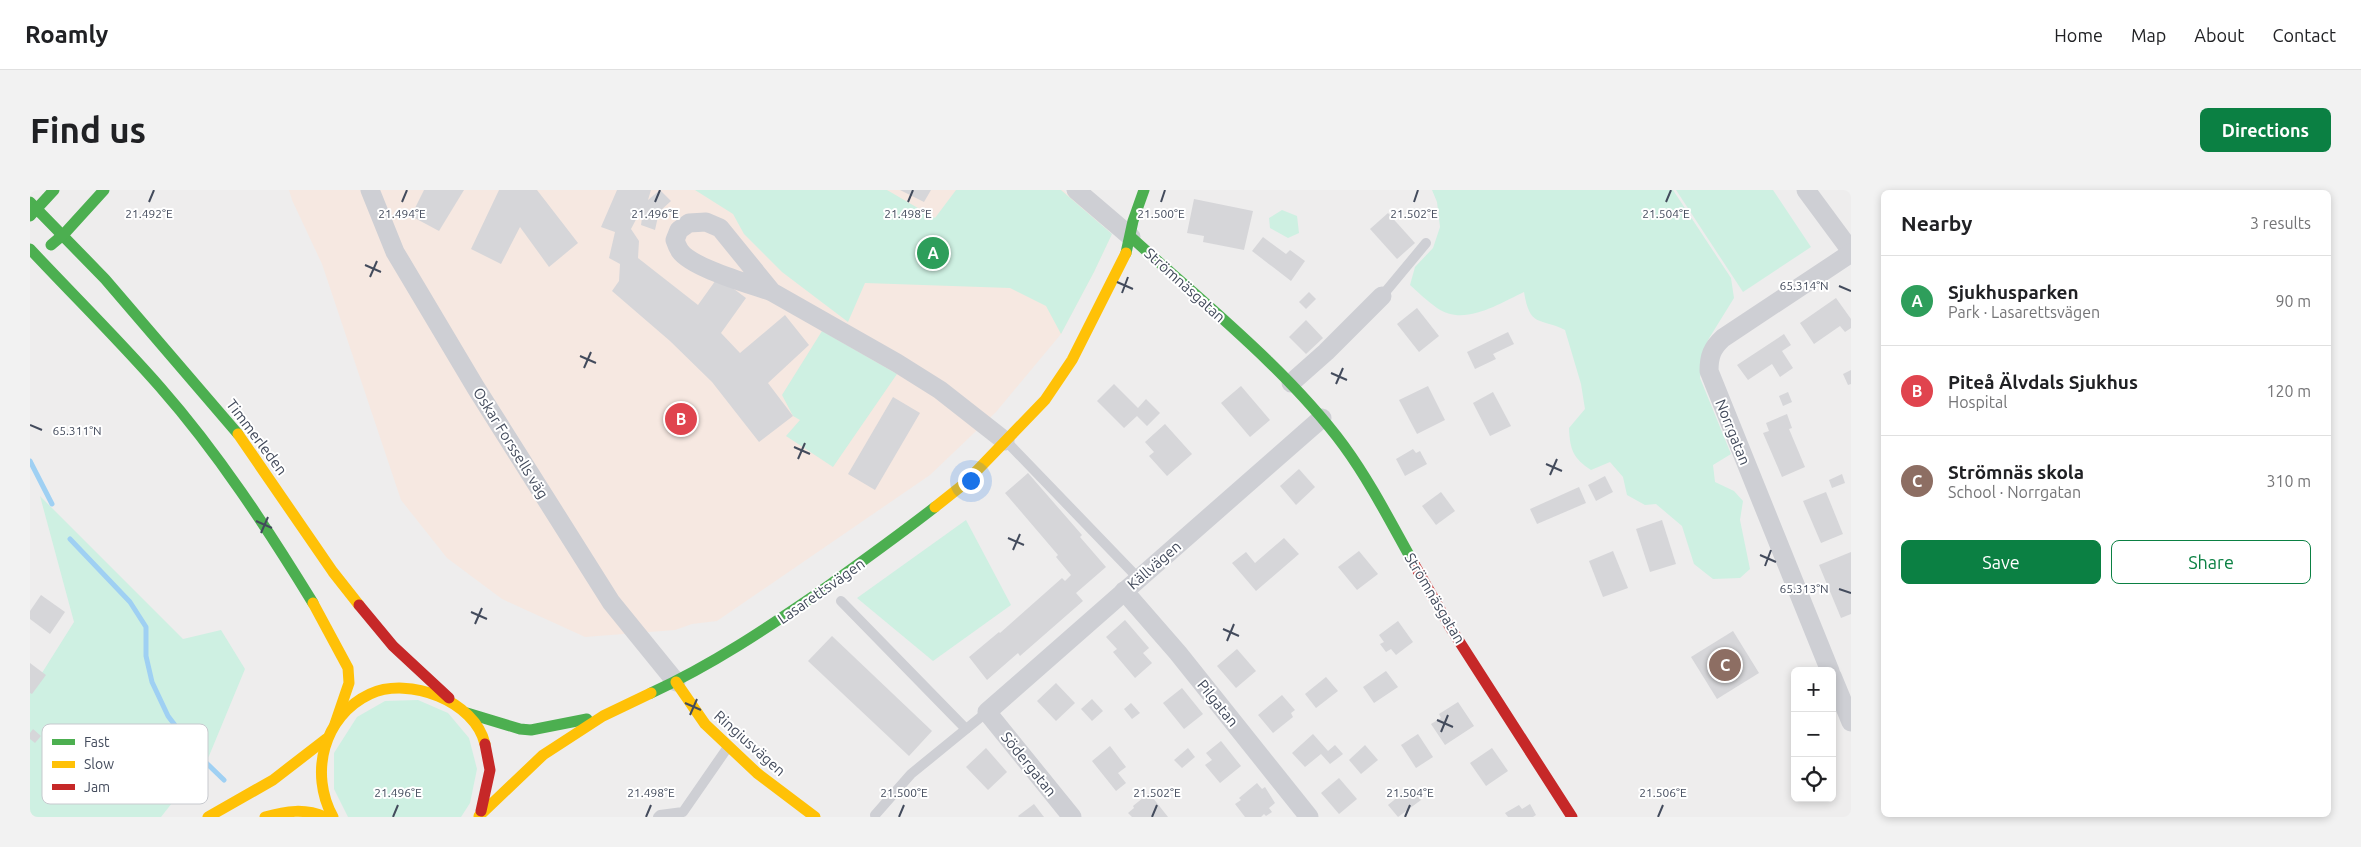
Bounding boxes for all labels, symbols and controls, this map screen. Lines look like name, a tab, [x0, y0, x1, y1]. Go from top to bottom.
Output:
text: Roamly	[25, 21, 108, 48]
text: Home	[2054, 25, 2103, 45]
text: Map	[2131, 25, 2166, 45]
text: About	[2194, 25, 2244, 45]
text: Contact	[2272, 25, 2336, 45]
button: Directions	[2200, 108, 2331, 152]
text: Find us	[30, 110, 146, 150]
text: 21.492°E	[125, 207, 173, 220]
text: 21.494°E	[378, 207, 426, 220]
text: 21.496°E	[631, 207, 679, 220]
text: 21.498°E	[884, 207, 932, 220]
text: 21.500°E	[1137, 207, 1185, 220]
text: 21.502°E	[1390, 207, 1438, 220]
text: 21.504°E	[1642, 207, 1690, 220]
text: Nearby	[1901, 211, 1972, 235]
text: 3 results	[2250, 214, 2311, 232]
pin: A	[917, 234, 949, 272]
street label: Strömnäsgatan	[1141, 244, 1229, 326]
text: 65.314°N	[1779, 279, 1829, 292]
text: Sjukhusparken	[1948, 281, 2079, 303]
text: A	[1911, 292, 1923, 310]
text: 90 m	[2275, 292, 2311, 310]
text: Park · Lasarettsvägen	[1948, 303, 2100, 321]
text: Piteå Älvdals Sjukhus	[1948, 371, 2138, 393]
text: B	[1912, 382, 1922, 400]
text: 120 m	[2266, 382, 2311, 400]
street label: Oskar Forssells väg	[470, 384, 552, 502]
text: Hospital	[1948, 393, 2007, 411]
street label: Timmerleden	[223, 396, 291, 478]
street label: Norrgatan	[1712, 397, 1754, 467]
pin: B	[665, 400, 697, 438]
text: 65.311°N	[52, 424, 102, 437]
text: Strömnäs skola	[1948, 461, 2084, 483]
your location	[958, 468, 984, 494]
text: C	[1912, 472, 1922, 490]
text: 310 m	[2266, 472, 2311, 490]
text: School · Norrgatan	[1948, 483, 2081, 501]
street label: Källvägen	[1124, 537, 1184, 593]
button: Save	[1901, 540, 2101, 584]
button: Share	[2111, 540, 2311, 584]
street label: Strömnäsgatan	[1401, 550, 1469, 646]
street label: Lasarettsvägen	[774, 555, 868, 627]
text: 65.313°N	[1779, 582, 1829, 595]
pin: C	[1709, 646, 1741, 684]
map controls	[1791, 667, 1836, 802]
button: +	[1791, 667, 1836, 712]
street label: Pilgatan	[1194, 676, 1242, 730]
street label: Ringiusvägen	[711, 707, 789, 779]
button: −	[1791, 712, 1836, 757]
legend	[42, 724, 208, 804]
street label: Södergatan	[998, 728, 1060, 800]
text: Fast	[84, 734, 110, 750]
text: Slow	[84, 756, 114, 772]
button: locate	[1791, 757, 1836, 802]
text: Jam	[84, 779, 110, 795]
text: 21.496°E	[374, 786, 422, 799]
text: 21.498°E	[627, 786, 675, 799]
text: 21.500°E	[880, 786, 928, 799]
text: 21.502°E	[1133, 786, 1181, 799]
text: 21.504°E	[1386, 786, 1434, 799]
text: 21.506°E	[1639, 786, 1687, 799]

